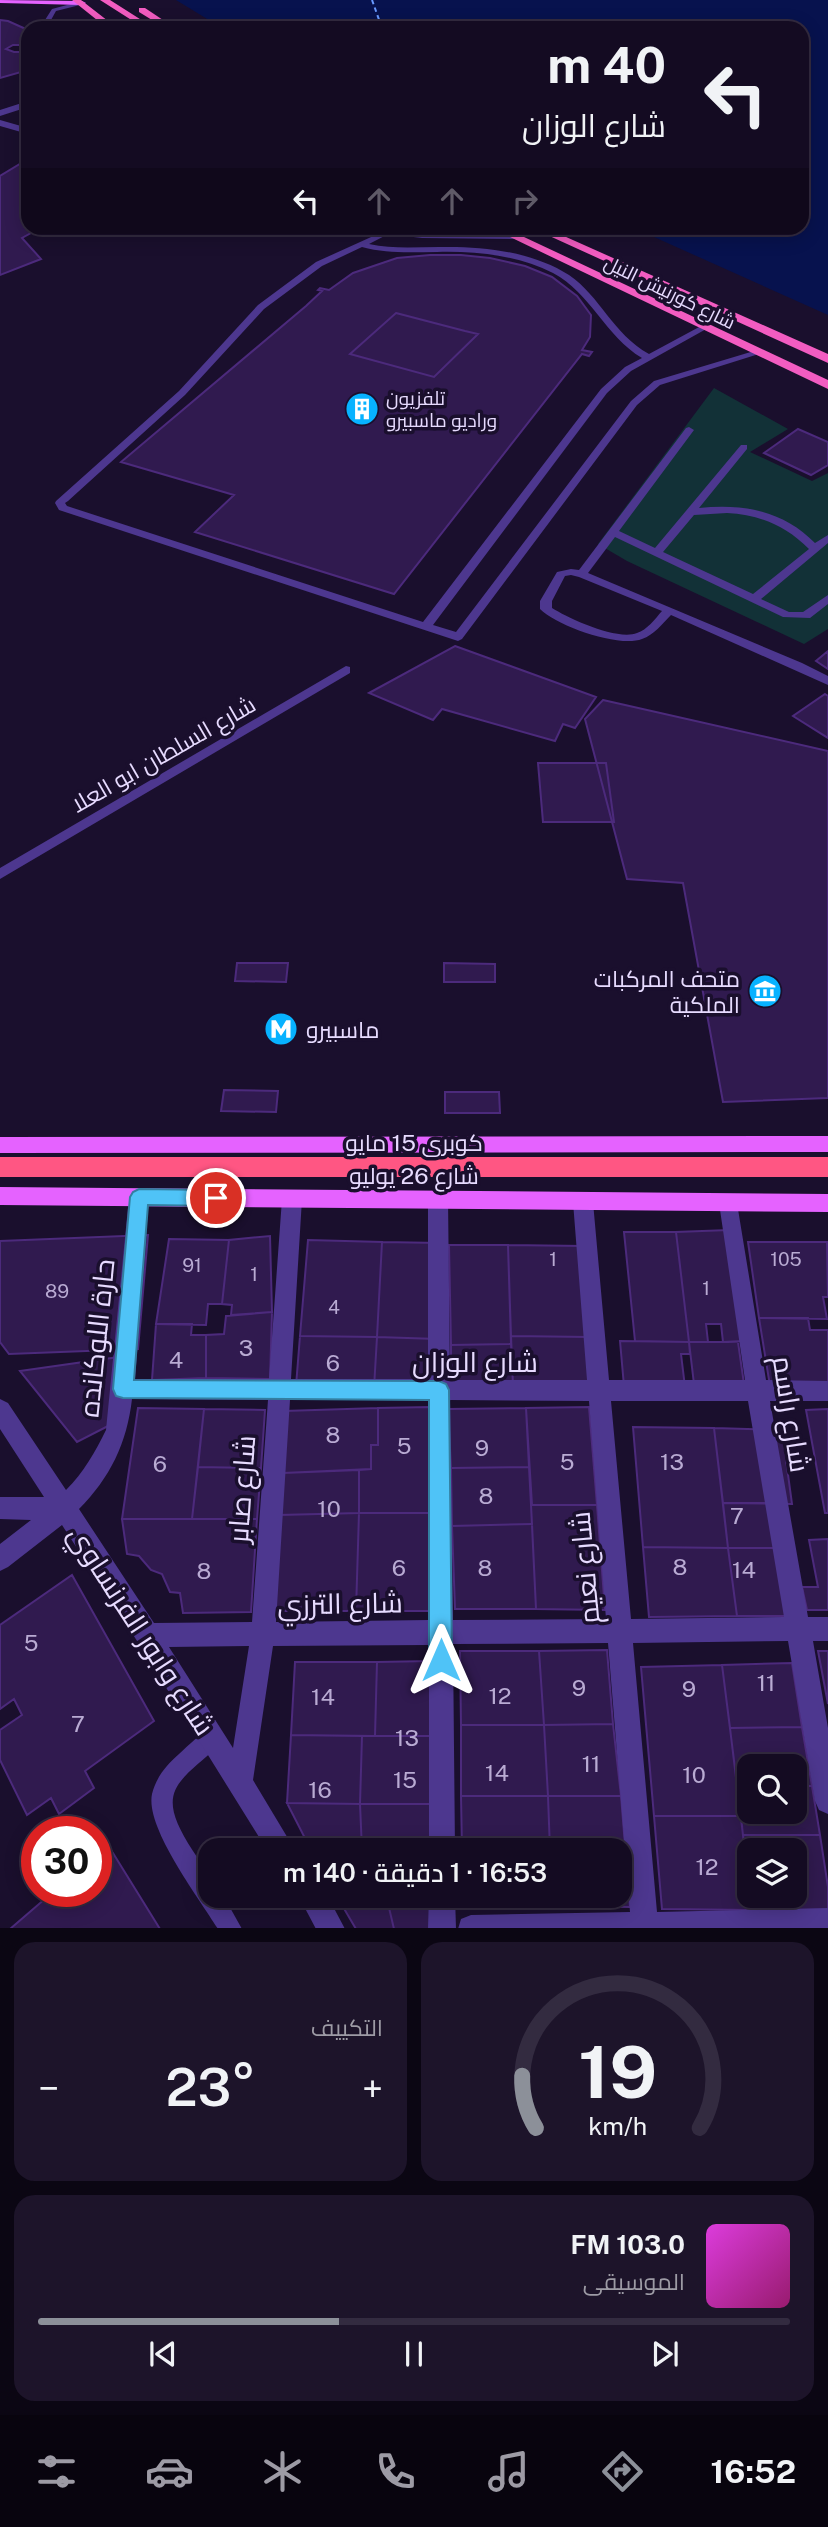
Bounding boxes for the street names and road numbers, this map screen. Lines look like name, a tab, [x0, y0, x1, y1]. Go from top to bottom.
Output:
street label: شارع كورنيش النيل	[600, 251, 739, 336]
street label: شارع السلطان ابو العلا	[66, 690, 261, 820]
street label: كوبرى 15 مايو	[345, 1129, 483, 1157]
street label: شارع 26 يوليو	[349, 1162, 479, 1192]
street label: حارة اللوكانده	[71, 1257, 121, 1419]
street label: شارع الوزان	[412, 1345, 538, 1381]
street label: شارع راسم	[763, 1353, 817, 1475]
street label: شارع صابر	[221, 1434, 264, 1546]
street label: شارع نعيم	[563, 1510, 609, 1626]
street label: شارع وابور الفرنساوي	[57, 1519, 222, 1744]
street label: شارع الترزي	[277, 1585, 403, 1627]

